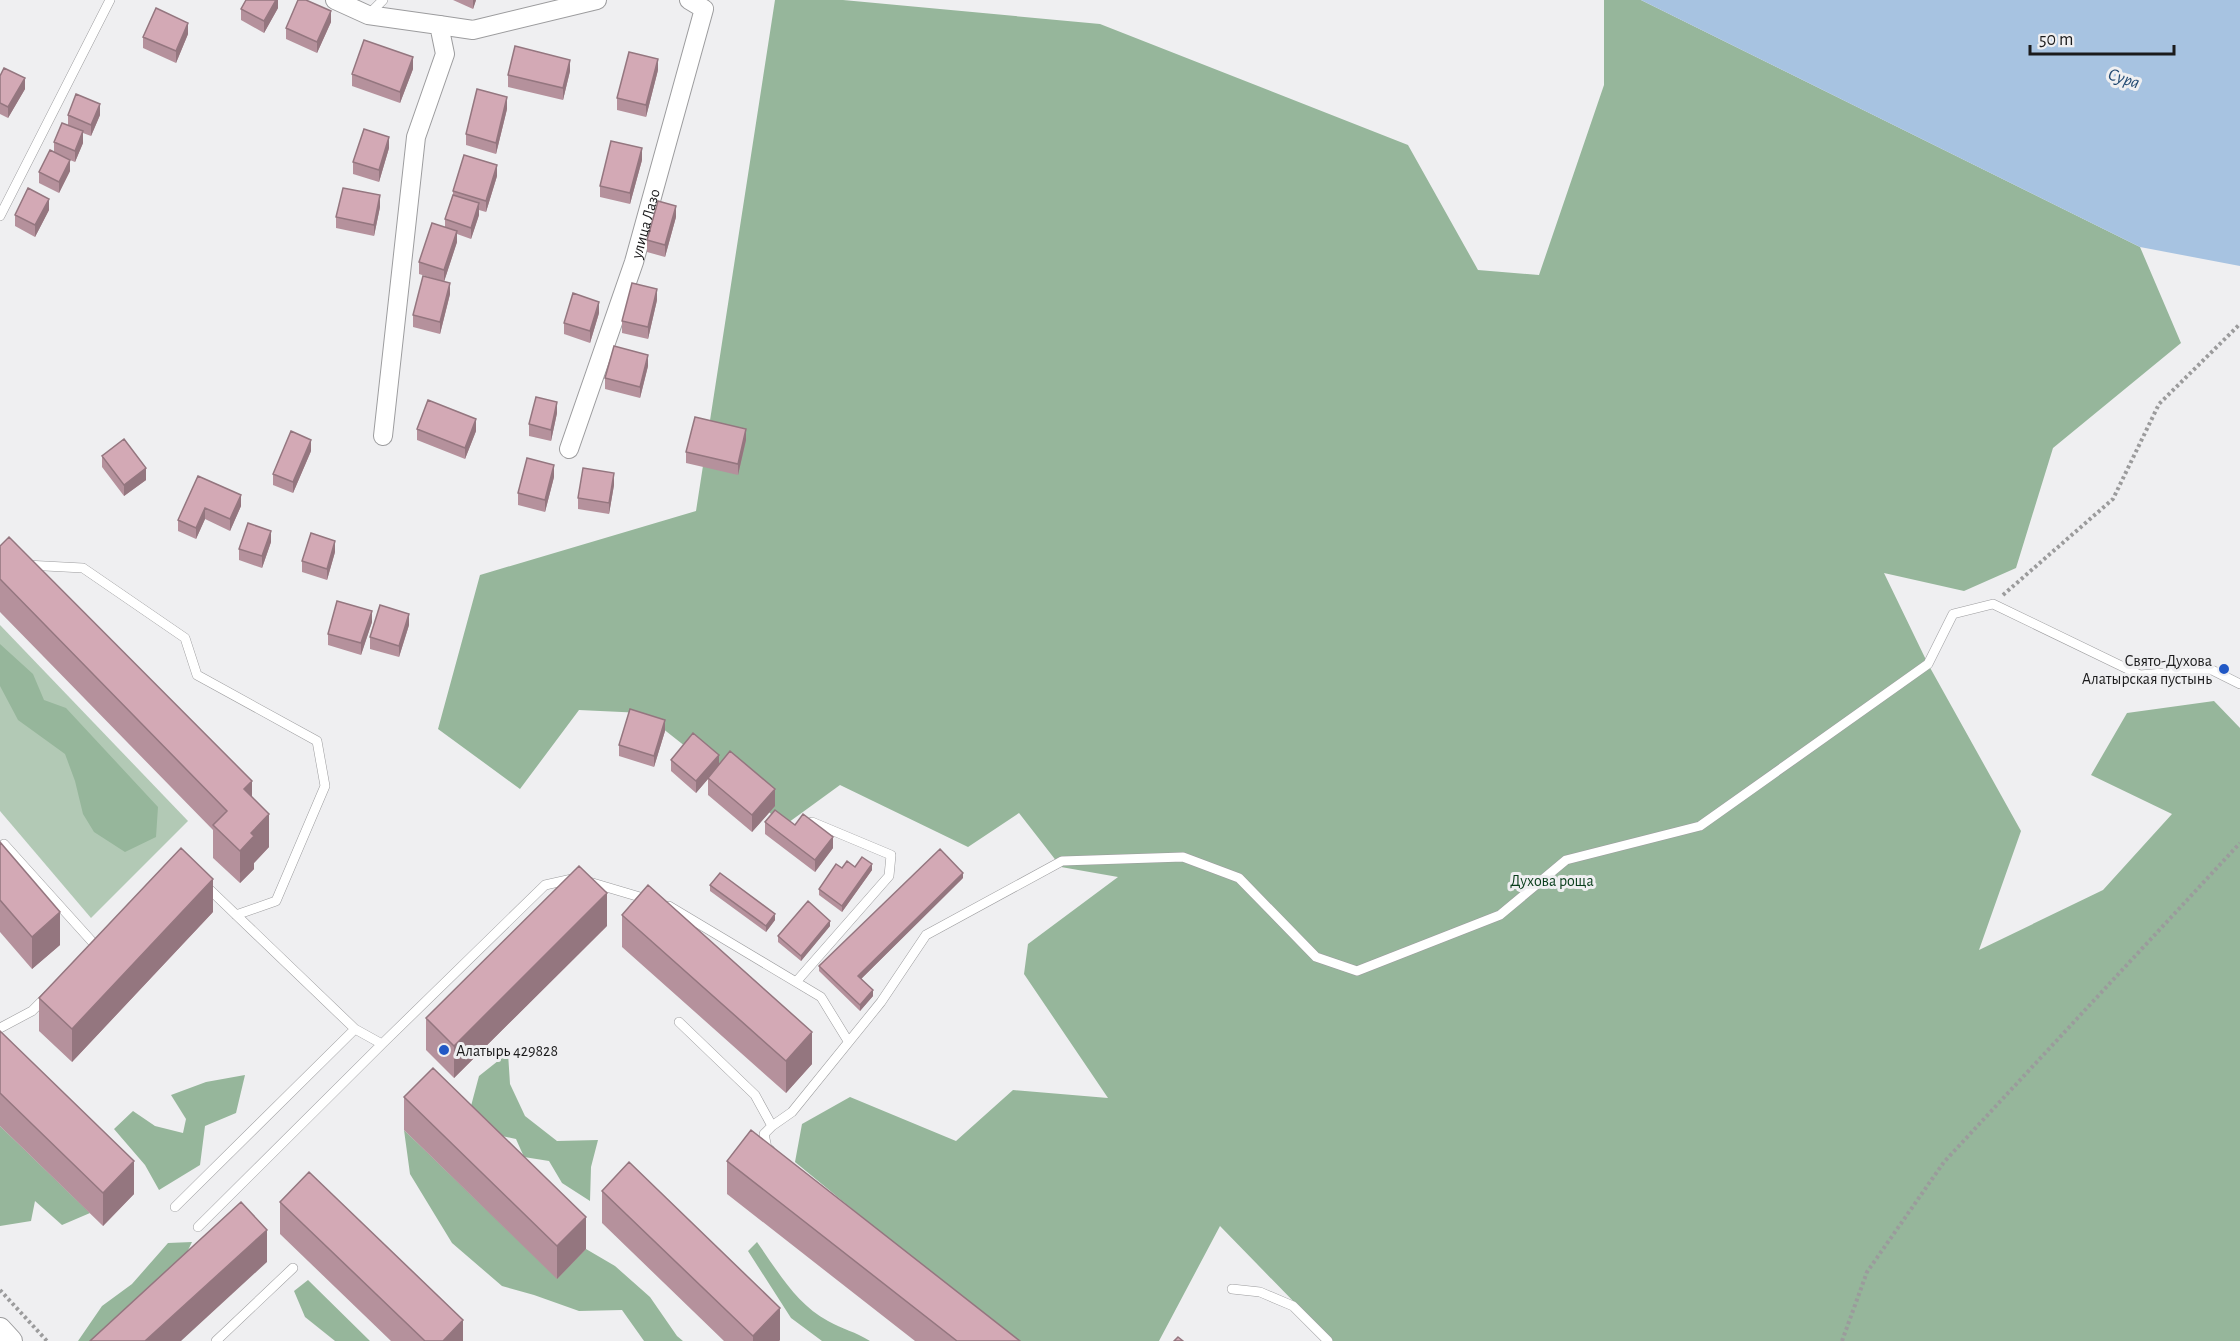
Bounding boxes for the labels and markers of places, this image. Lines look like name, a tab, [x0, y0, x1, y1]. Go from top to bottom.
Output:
place label: Свято-Духова Алатырская пустынь	[2082, 653, 2212, 688]
marker: Свято-Духова Алатырская пустынь	[2217, 662, 2231, 676]
marker: Алатырь 429828	[437, 1043, 451, 1057]
place label: Алатырь 429828	[456, 1043, 558, 1059]

